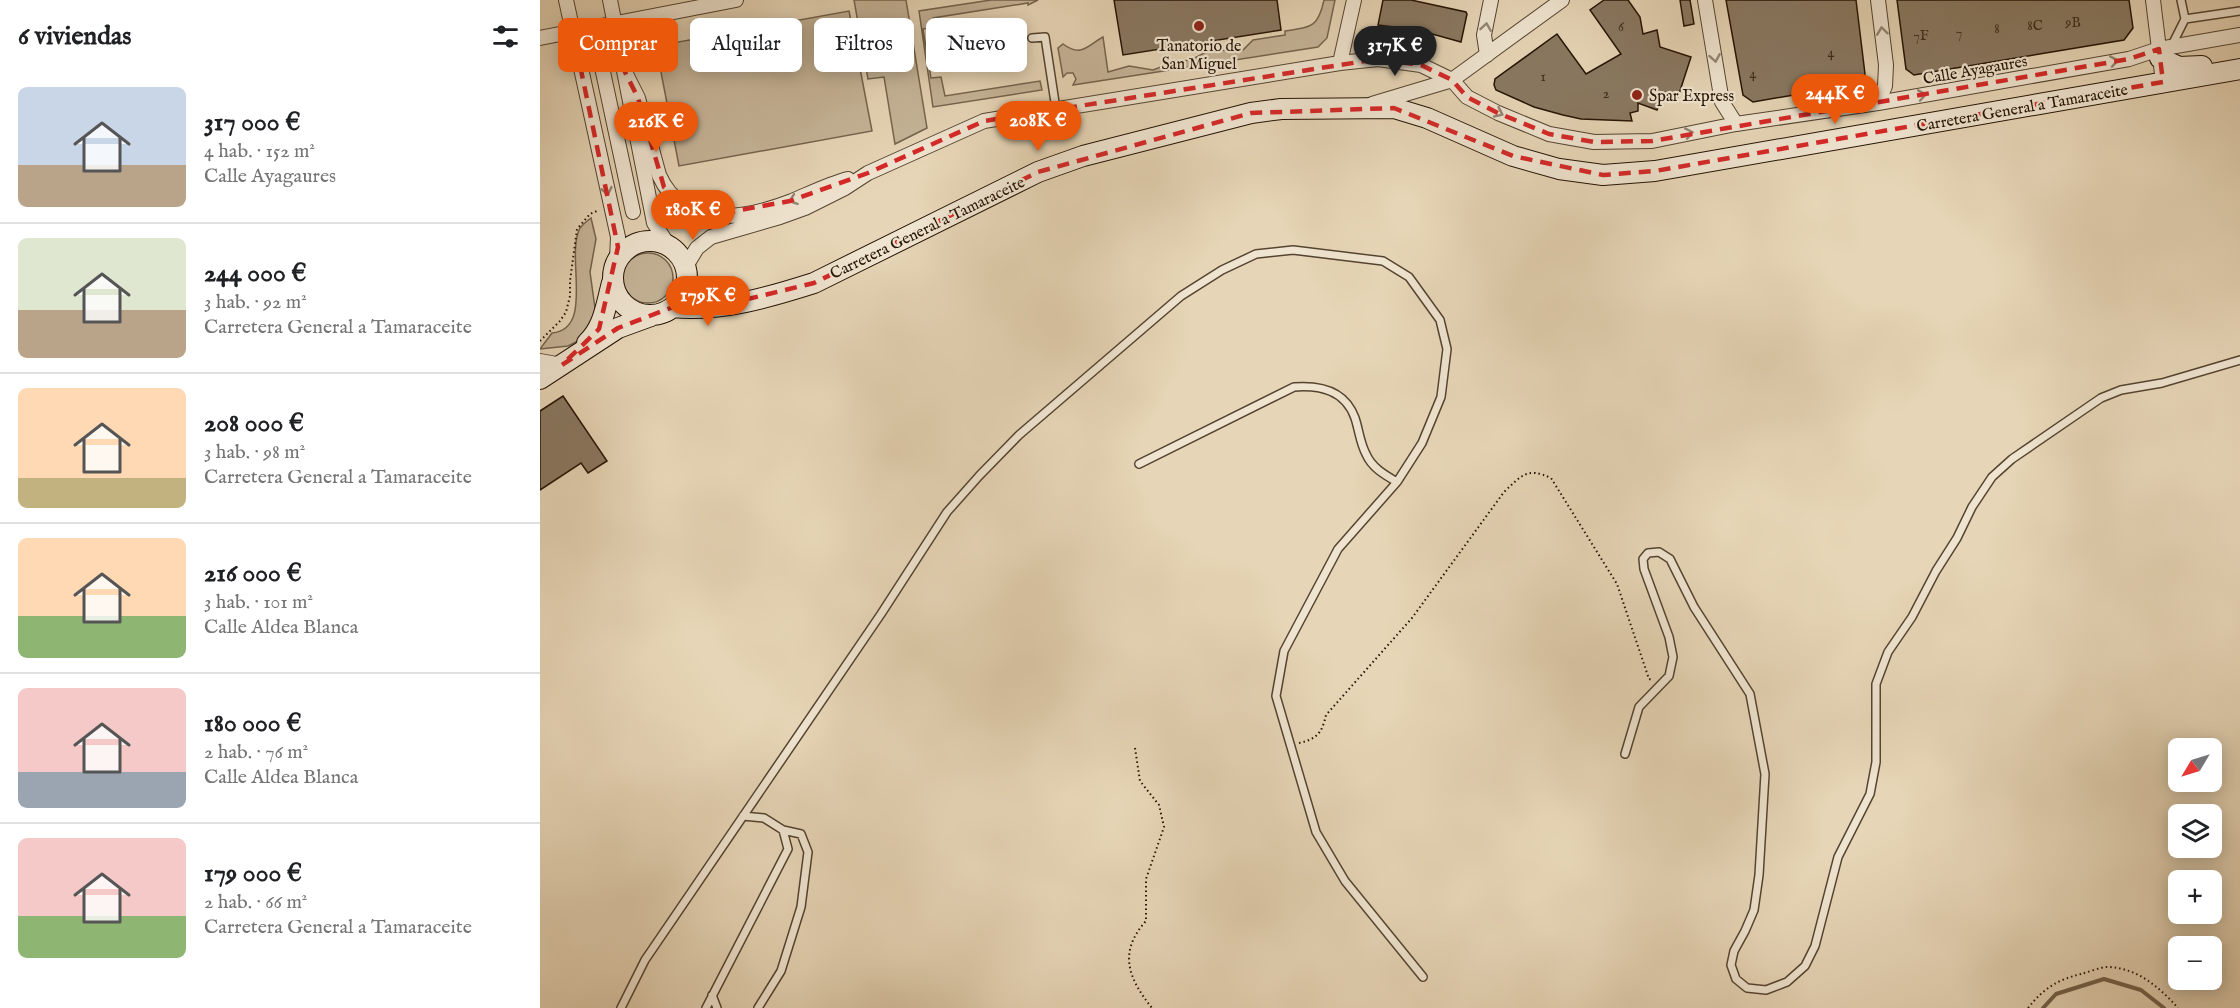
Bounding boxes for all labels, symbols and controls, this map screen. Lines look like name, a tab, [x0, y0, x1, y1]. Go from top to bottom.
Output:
house number: 9B	[2064, 14, 2081, 32]
house number: 8C	[2027, 17, 2043, 35]
chip: Comprar	[558, 18, 678, 72]
chip: Alquilar	[690, 18, 802, 72]
chip: Filtros	[814, 18, 914, 72]
chip: Nuevo	[926, 18, 1027, 72]
house number: 6	[1618, 18, 1625, 36]
marker: Tanatorio de San Miguel	[1192, 19, 1206, 33]
text: 6 viviendas	[18, 20, 131, 53]
icon: filters	[489, 20, 522, 53]
house number: 8	[1994, 20, 2000, 38]
one-way arrow	[1479, 23, 1492, 33]
house number: 7	[1956, 24, 1962, 42]
pin: 317K €	[1346, 26, 1444, 77]
one-way arrow	[1876, 27, 1889, 36]
house number: 7F	[1913, 27, 1929, 45]
text: 317K €	[1368, 33, 1422, 58]
place label: Tanatorio de San Miguel	[1157, 37, 1241, 75]
house number: 4	[1828, 44, 1835, 62]
one-way arrow	[1708, 52, 1721, 62]
street label: Calle Ayagaures	[1922, 52, 2029, 90]
one-way arrow	[2109, 55, 2119, 68]
house number: 4	[1750, 65, 1757, 83]
house number: 1	[1540, 68, 1546, 86]
pin: 244K €	[1786, 74, 1884, 125]
text: 244K €	[1805, 81, 1865, 106]
street label: Carretera General a Tamaraceite	[1915, 81, 2130, 137]
house number: 2	[1603, 85, 1610, 103]
place label: Spar Express	[1649, 87, 1734, 107]
marker: Spar Express	[1630, 88, 1644, 102]
one-way arrow	[1917, 89, 1927, 102]
pin: 208K €	[989, 101, 1087, 152]
pin: 216K €	[607, 102, 705, 153]
text: 317 000 €	[204, 106, 300, 139]
one-way arrow	[1493, 106, 1504, 118]
text: 208K €	[1009, 108, 1067, 133]
text: 216K €	[628, 109, 684, 134]
icon: home	[66, 111, 138, 183]
one-way arrow	[1683, 128, 1693, 141]
text: 4 hab. · 152 m²	[204, 139, 315, 164]
text: Calle Ayagaures	[204, 164, 336, 189]
street label: Carretera General a Tamaraceite	[827, 173, 1029, 285]
one-way arrow	[600, 186, 613, 196]
pin: 180K €	[644, 190, 742, 241]
one-way arrow	[788, 192, 799, 205]
text: 180K €	[665, 197, 721, 222]
text: 244 000 €	[204, 257, 307, 290]
icon: home	[66, 262, 138, 334]
pin: 179K €	[659, 276, 757, 327]
text: 179K €	[680, 283, 736, 308]
text: 3 hab. · 92 m²	[204, 290, 307, 315]
text: Carretera General a Tamaraceite	[204, 315, 472, 340]
text: 208 000 €	[204, 407, 304, 440]
icon: home	[66, 412, 138, 484]
text: 3 hab. · 98 m²	[204, 440, 305, 465]
text: Carretera General a Tamaraceite	[204, 465, 472, 490]
text: 216 000 €	[204, 557, 302, 590]
icon: home	[66, 562, 138, 634]
text: 3 hab. · 101 m²	[204, 590, 313, 615]
text: Calle Aldea Blanca	[204, 615, 358, 640]
text: 180 000 €	[204, 707, 302, 740]
icon: home	[66, 712, 138, 784]
north arrow	[2168, 738, 2222, 792]
map controls	[2168, 738, 2222, 990]
text: 2 hab. · 76 m²	[204, 740, 308, 765]
text: Calle Aldea Blanca	[204, 765, 358, 790]
button: layers	[2168, 804, 2222, 858]
text: 179 000 €	[204, 857, 302, 890]
icon: home	[66, 862, 138, 934]
button: +	[2168, 870, 2222, 924]
text: 2 hab. · 66 m²	[204, 890, 307, 915]
text: Carretera General a Tamaraceite	[204, 915, 472, 940]
button: −	[2168, 936, 2222, 990]

